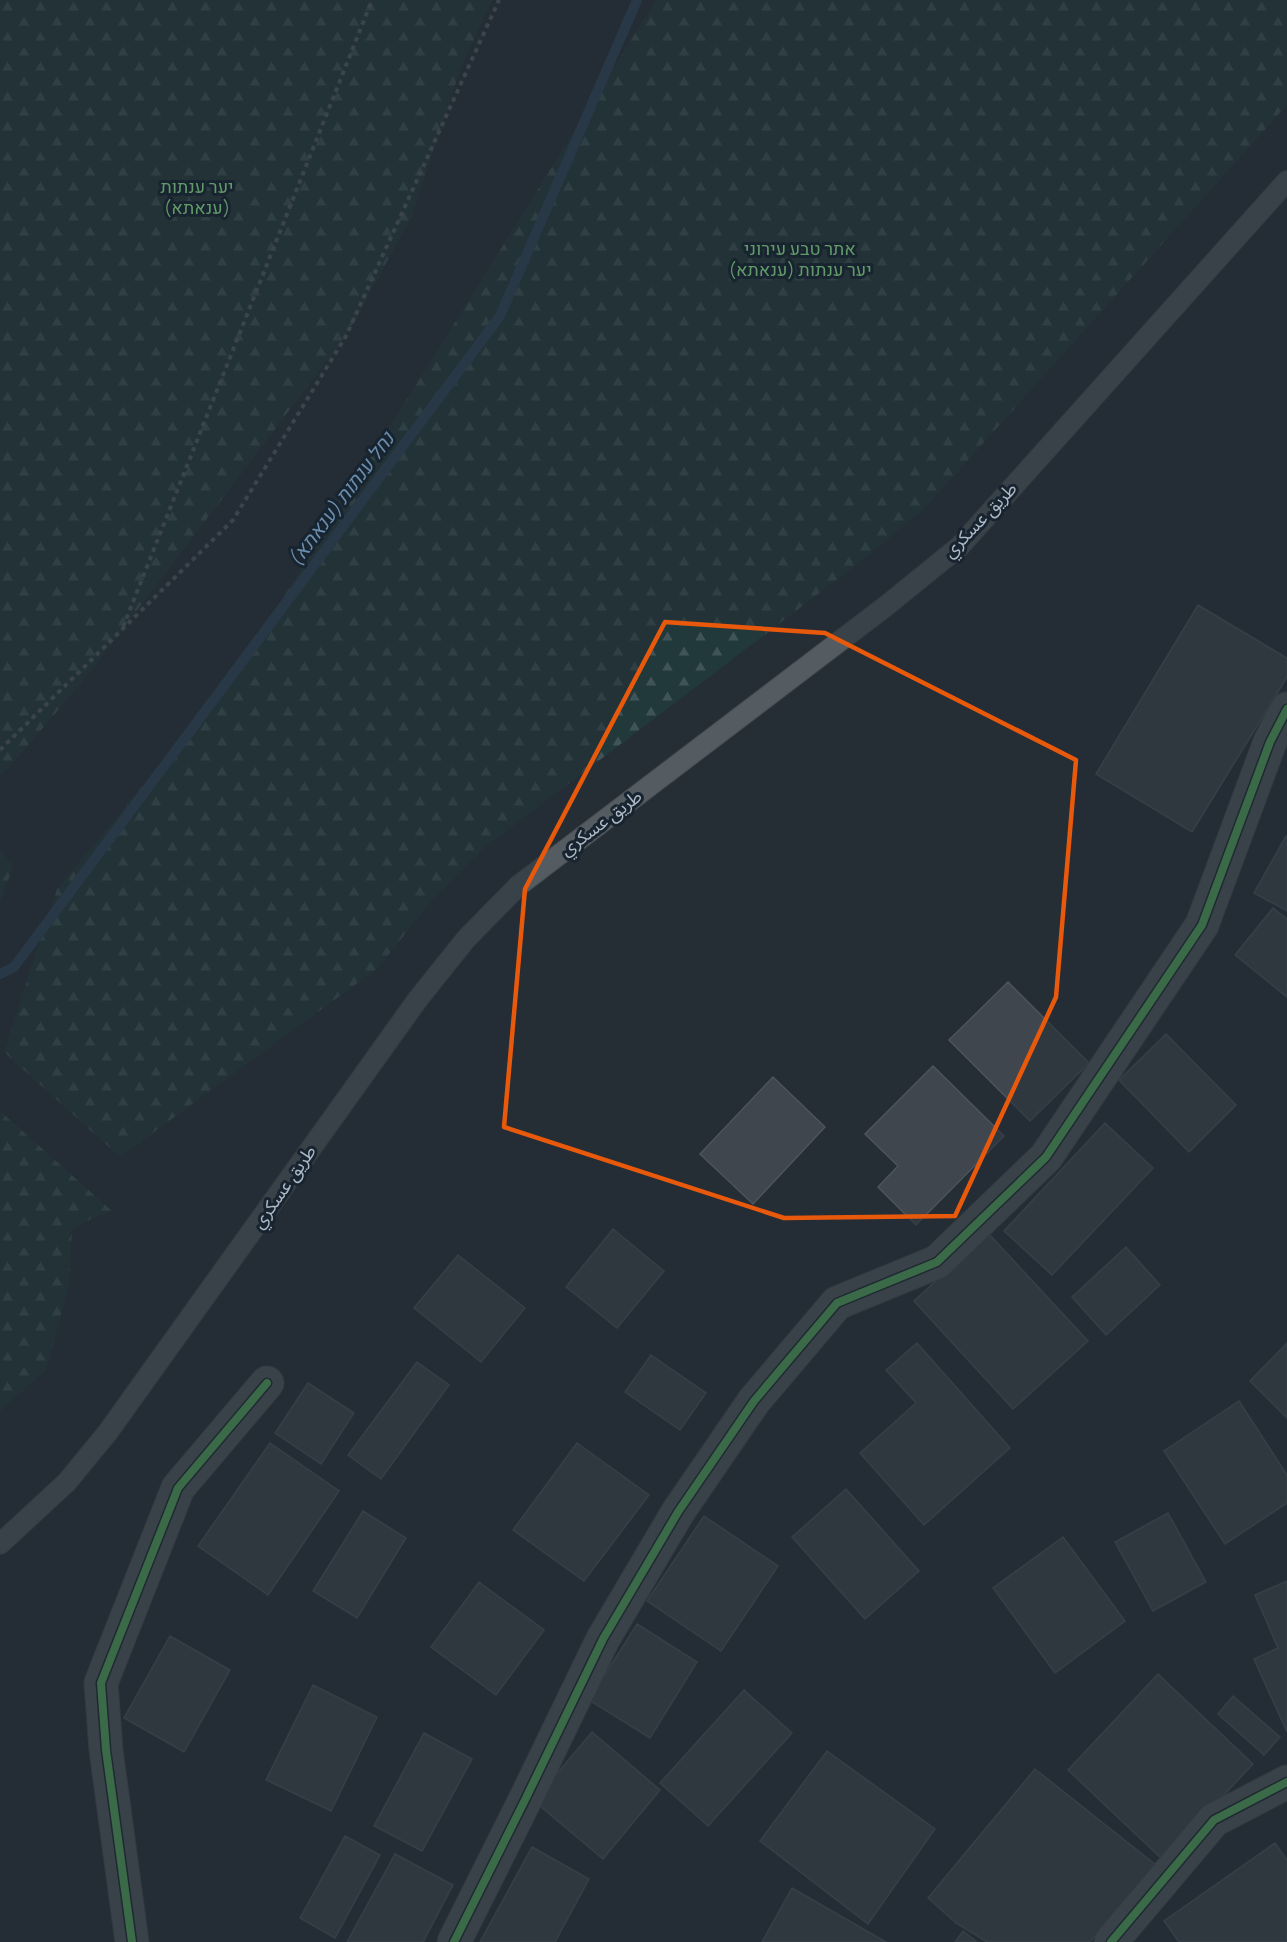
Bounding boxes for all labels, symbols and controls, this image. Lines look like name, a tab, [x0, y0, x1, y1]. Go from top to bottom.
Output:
park label: יער ענתות (ענאתא)	[160, 174, 234, 219]
park label: אתר טבע עירוני יער ענתות (ענאתא)	[728, 236, 872, 281]
water label: נחל ענתות (ענאתא)	[281, 425, 401, 571]
street label: طريق عسكري	[937, 476, 1023, 564]
street label: طريق عسكري	[555, 784, 648, 863]
street label: طريق عسكري	[246, 1140, 322, 1234]

